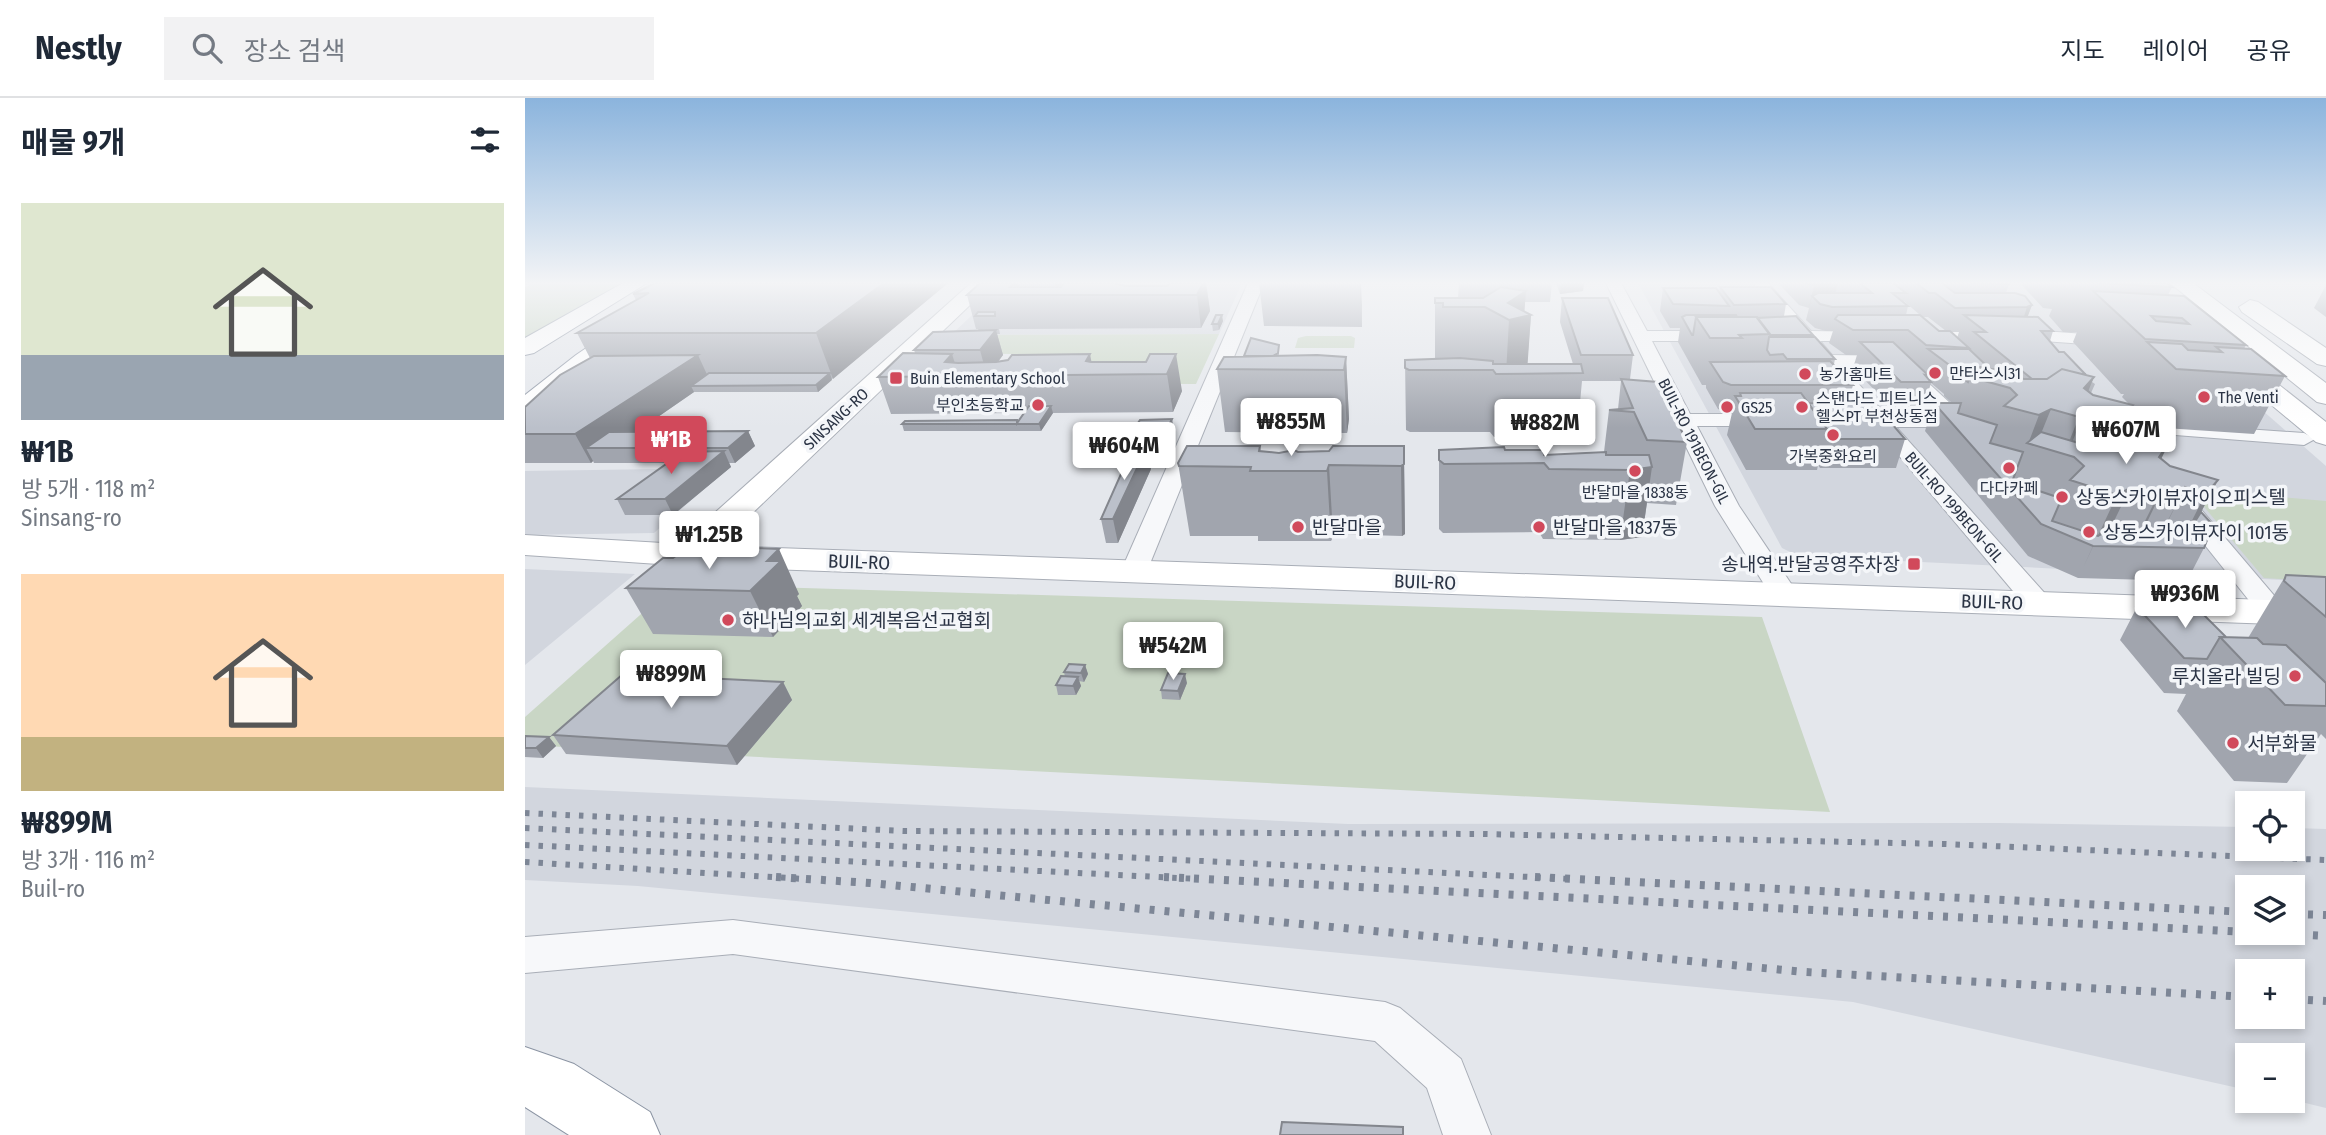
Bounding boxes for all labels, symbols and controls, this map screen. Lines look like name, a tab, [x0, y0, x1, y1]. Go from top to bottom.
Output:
search box	[164, 17, 654, 80]
text: Nestly	[35, 28, 122, 68]
icon: search	[188, 29, 226, 67]
text: 장소 검색	[244, 36, 345, 67]
text: 지도	[2060, 37, 2105, 65]
text: 레이어	[2143, 37, 2209, 65]
text: 공유	[2247, 37, 2291, 65]
icon: filters	[466, 121, 504, 159]
text: 매물 9개	[21, 125, 126, 161]
icon: home	[200, 249, 326, 375]
place label: 만타스시31	[1949, 364, 2021, 383]
place label: 농가홈마트	[1819, 365, 1893, 384]
marker: 만타스시31	[1927, 365, 1943, 381]
marker: 농가홈마트	[1797, 366, 1813, 382]
place label: Buin Elementary School	[910, 369, 1065, 388]
marker: Buin Elementary School	[888, 370, 904, 386]
street label: BUIL-RO 191BEON-GIL	[1654, 375, 1734, 507]
street label: SINSANG-RO	[800, 384, 872, 454]
place label: The Venti	[2218, 388, 2279, 407]
place label: 스탠다드 피트니스 헬스PT 부천상동점	[1816, 389, 1938, 426]
marker: The Venti	[2196, 389, 2212, 405]
place label: 부인초등학교	[936, 396, 1024, 415]
marker: 부인초등학교	[1030, 397, 1046, 413]
pin: ₩855M	[1242, 398, 1340, 458]
place label: GS25	[1741, 398, 1772, 417]
marker: GS25	[1719, 399, 1735, 415]
marker: 스탠다드 피트니스 헬스PT 부천상동점	[1794, 399, 1810, 415]
pin: ₩882M	[1496, 400, 1594, 459]
pin: ₩607M	[2077, 406, 2175, 466]
text: ₩855M	[1257, 407, 1325, 435]
text: ₩882M	[1510, 408, 1580, 436]
text: ₩607M	[2092, 415, 2160, 443]
pin: ₩1B	[637, 416, 705, 476]
pin: ₩604M	[1075, 422, 1173, 482]
text: ₩1B	[651, 425, 691, 453]
marker: 가복중화요리	[1825, 427, 1841, 443]
text: ₩604M	[1089, 431, 1159, 459]
text: ₩1B	[21, 434, 74, 470]
place label: 가복중화요리	[1789, 447, 1877, 466]
street label: BUIL-RO 199BEON-GIL	[1901, 448, 2007, 566]
marker: 다다카페	[2001, 460, 2017, 476]
marker: 반달마을 1838동	[1627, 463, 1643, 479]
text: 방 5개 · 118 m²	[21, 475, 155, 503]
place label: 다다카페	[1980, 479, 2038, 498]
place label: 반달마을 1838동	[1582, 483, 1689, 502]
place label: 상동스카이뷰자이오피스텔	[2076, 486, 2286, 509]
marker: 상동스카이뷰자이오피스텔	[2054, 489, 2070, 505]
text: Sinsang-ro	[21, 504, 122, 532]
pin: ₩1.25B	[652, 512, 766, 571]
place label: 반달마을	[1312, 516, 1382, 539]
place label: 반달마을 1837동	[1553, 516, 1678, 539]
marker: 반달마을	[1290, 519, 1306, 535]
marker: 반달마을 1837동	[1531, 519, 1547, 535]
text: ₩1.25B	[675, 520, 743, 548]
place label: 상동스카이뷰자이 101동	[2103, 521, 2289, 544]
marker: 상동스카이뷰자이 101동	[2081, 524, 2097, 540]
street label: BUIL-RO	[828, 549, 890, 575]
place label: 송내역.반달공영주차장	[1721, 553, 1900, 576]
marker: 송내역.반달공영주차장	[1906, 556, 1922, 572]
street label: BUIL-RO	[1394, 569, 1456, 595]
pin: ₩936M	[2136, 570, 2234, 630]
text: ₩936M	[2151, 579, 2219, 607]
street label: BUIL-RO	[1961, 589, 2023, 615]
place label: 하나님의교회 세계복음선교협회	[742, 609, 991, 632]
marker: 하나님의교회 세계복음선교협회	[720, 612, 736, 628]
icon: home	[200, 620, 326, 746]
pin: ₩542M	[1124, 622, 1222, 682]
text: ₩542M	[1139, 631, 1207, 659]
pin: ₩899M	[622, 650, 720, 710]
text: ₩899M	[636, 659, 706, 687]
place label: 루치올라 빌딩	[2172, 665, 2281, 688]
marker: 루치올라 빌딩	[2287, 668, 2303, 684]
place label: 서부화물	[2247, 732, 2317, 755]
marker: 서부화물	[2225, 735, 2241, 751]
map controls	[2235, 791, 2305, 1113]
button: locate	[2235, 791, 2305, 861]
text: ₩899M	[21, 805, 112, 841]
text: 방 3개 · 116 m²	[21, 846, 155, 874]
text: Buil-ro	[21, 875, 85, 903]
button: layers	[2235, 875, 2305, 945]
button: +	[2235, 959, 2305, 1029]
button: −	[2235, 1043, 2305, 1113]

